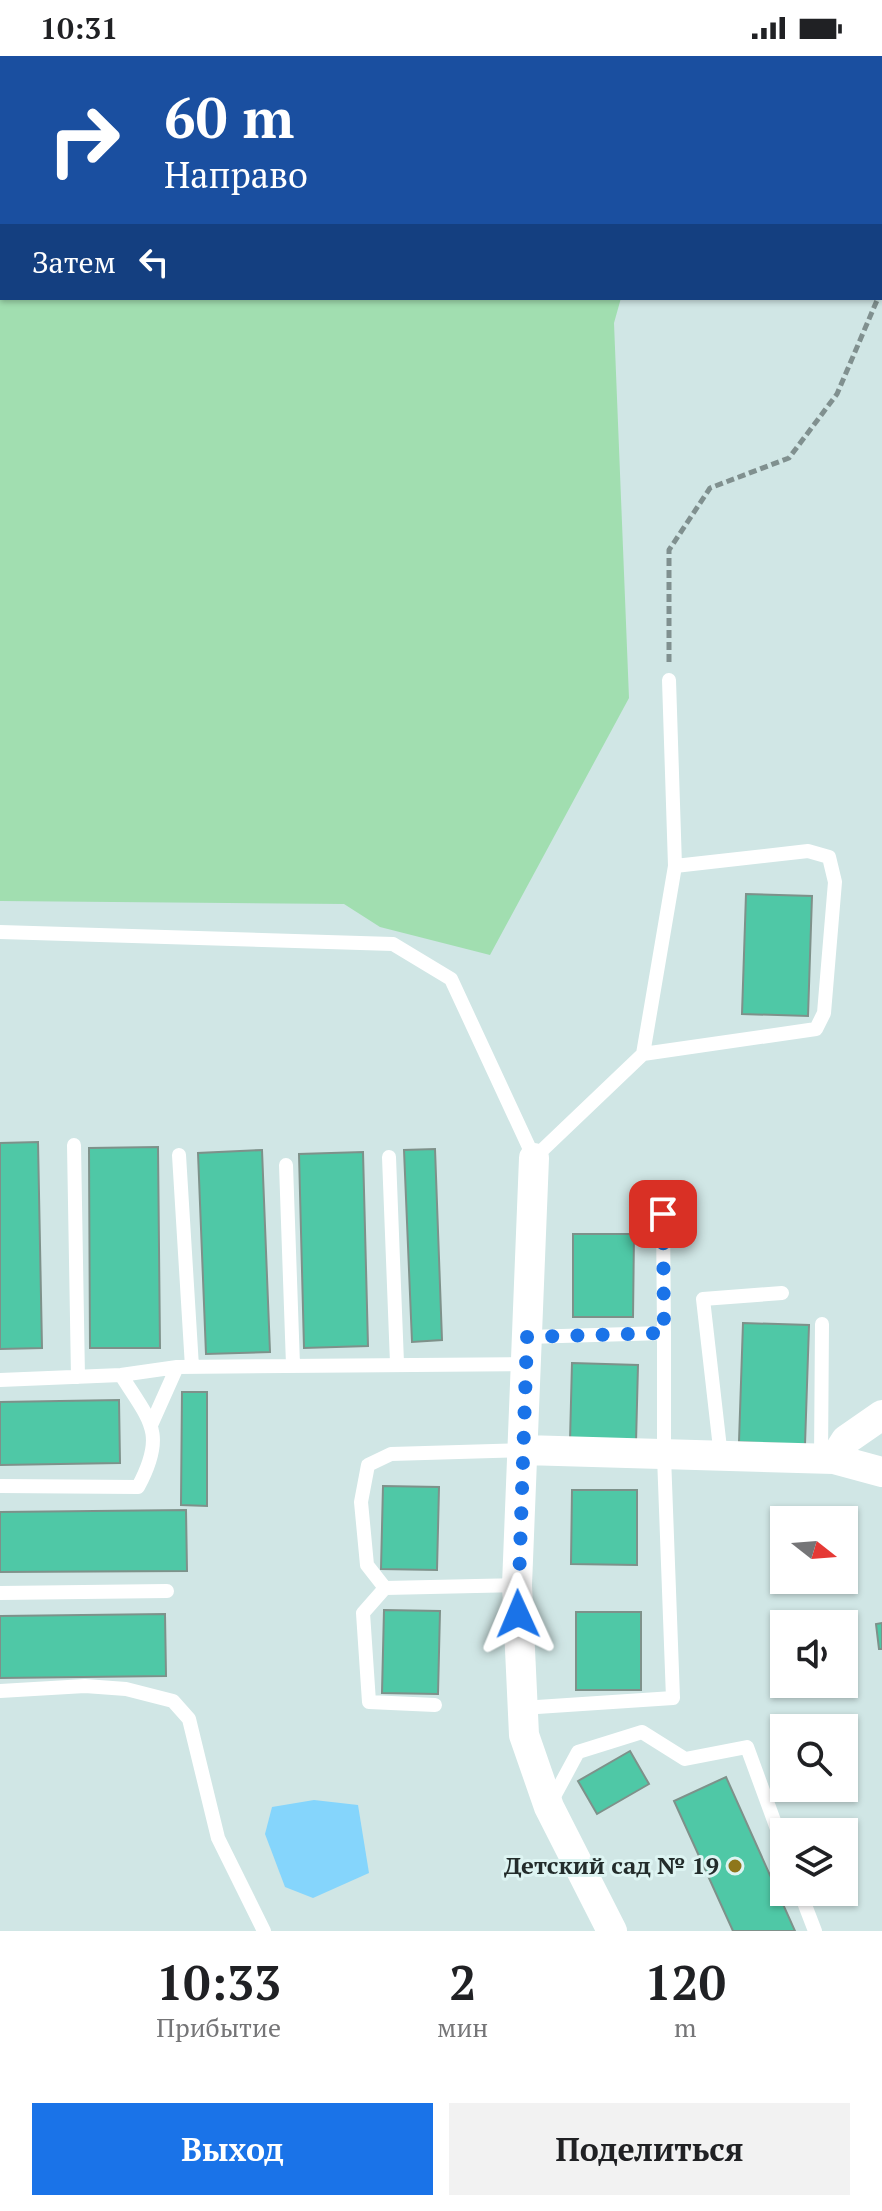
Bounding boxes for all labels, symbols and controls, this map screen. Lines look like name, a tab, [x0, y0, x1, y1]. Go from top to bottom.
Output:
text: 10:31	[40, 8, 118, 48]
text: 60 m	[164, 80, 294, 154]
icon: right	[32, 88, 136, 192]
text: Направо	[164, 151, 308, 198]
icon: left	[132, 240, 176, 284]
text: Затем	[32, 242, 116, 282]
pin	[629, 1180, 697, 1248]
icon: arrive	[641, 1192, 685, 1236]
north arrow	[770, 1506, 858, 1594]
map controls	[770, 1506, 858, 1906]
position arrow	[476, 1572, 560, 1656]
button: sound	[770, 1610, 858, 1698]
button: search	[770, 1714, 858, 1802]
button: layers	[770, 1818, 858, 1906]
place label: Детский сад № 19	[504, 1849, 719, 1881]
marker: Детский сад № 19	[726, 1857, 744, 1875]
text: 10:33	[156, 1950, 281, 2014]
text: 2	[449, 1950, 476, 2014]
text: 120	[644, 1950, 726, 2014]
text: Прибытие	[156, 2010, 281, 2044]
text: мин	[437, 2010, 488, 2044]
text: m	[674, 2010, 696, 2044]
button: Выход	[32, 2103, 433, 2195]
button: Поделиться	[449, 2103, 850, 2195]

